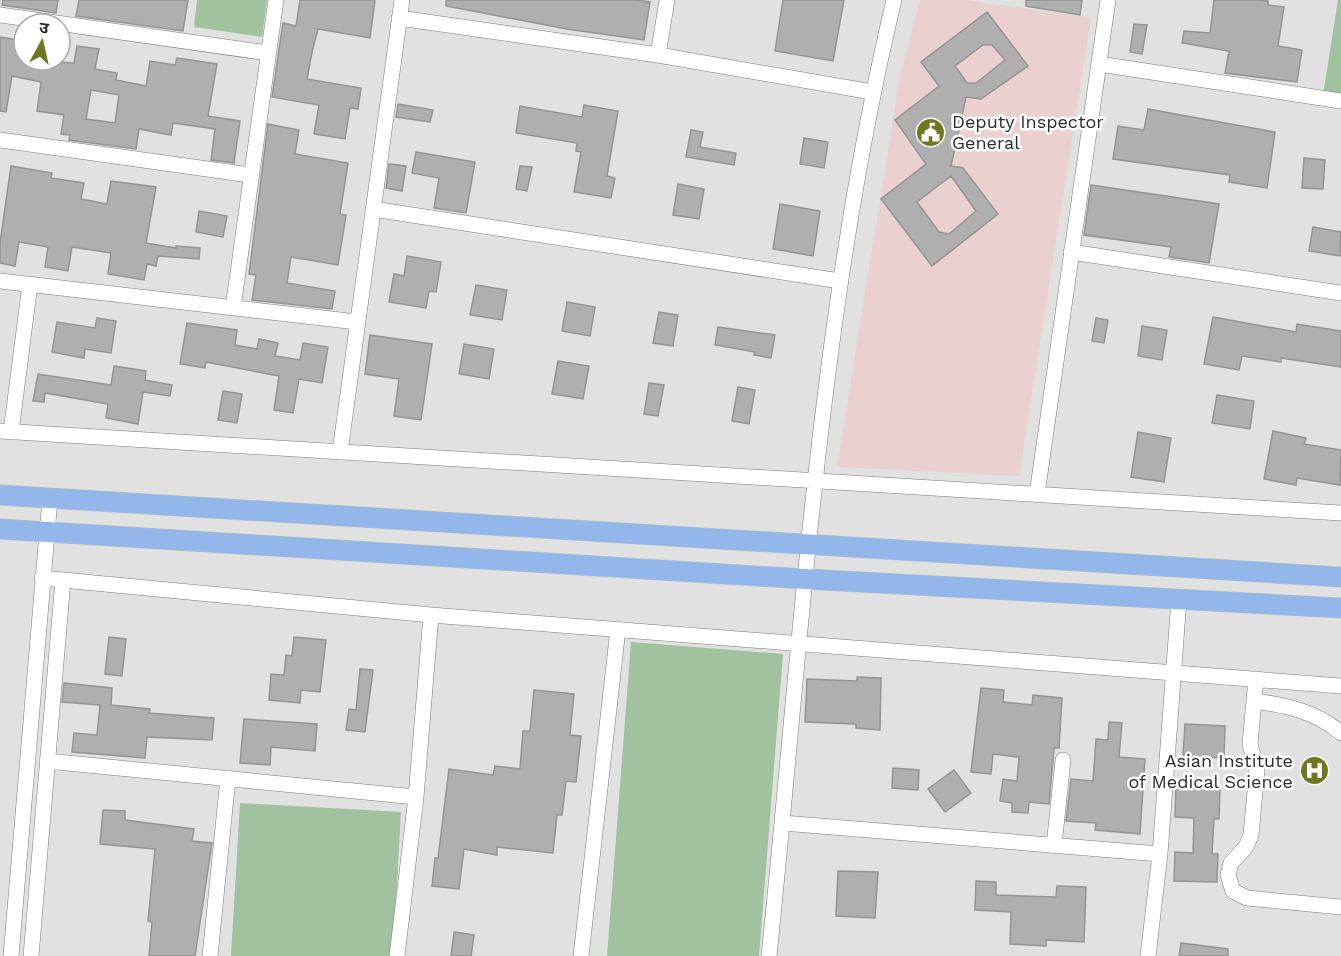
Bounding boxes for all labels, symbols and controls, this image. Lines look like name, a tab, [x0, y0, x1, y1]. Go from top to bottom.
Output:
north arrow	[12, 12, 72, 72]
text: उ	[38, 18, 51, 38]
place label: Deputy Inspector General	[952, 111, 1104, 153]
public building icon: Deputy Inspector General	[915, 116, 947, 148]
place label: Asian Institute of Medical Science	[1128, 750, 1293, 792]
hospital icon: Asian Institute of Medical Science	[1298, 755, 1330, 787]

